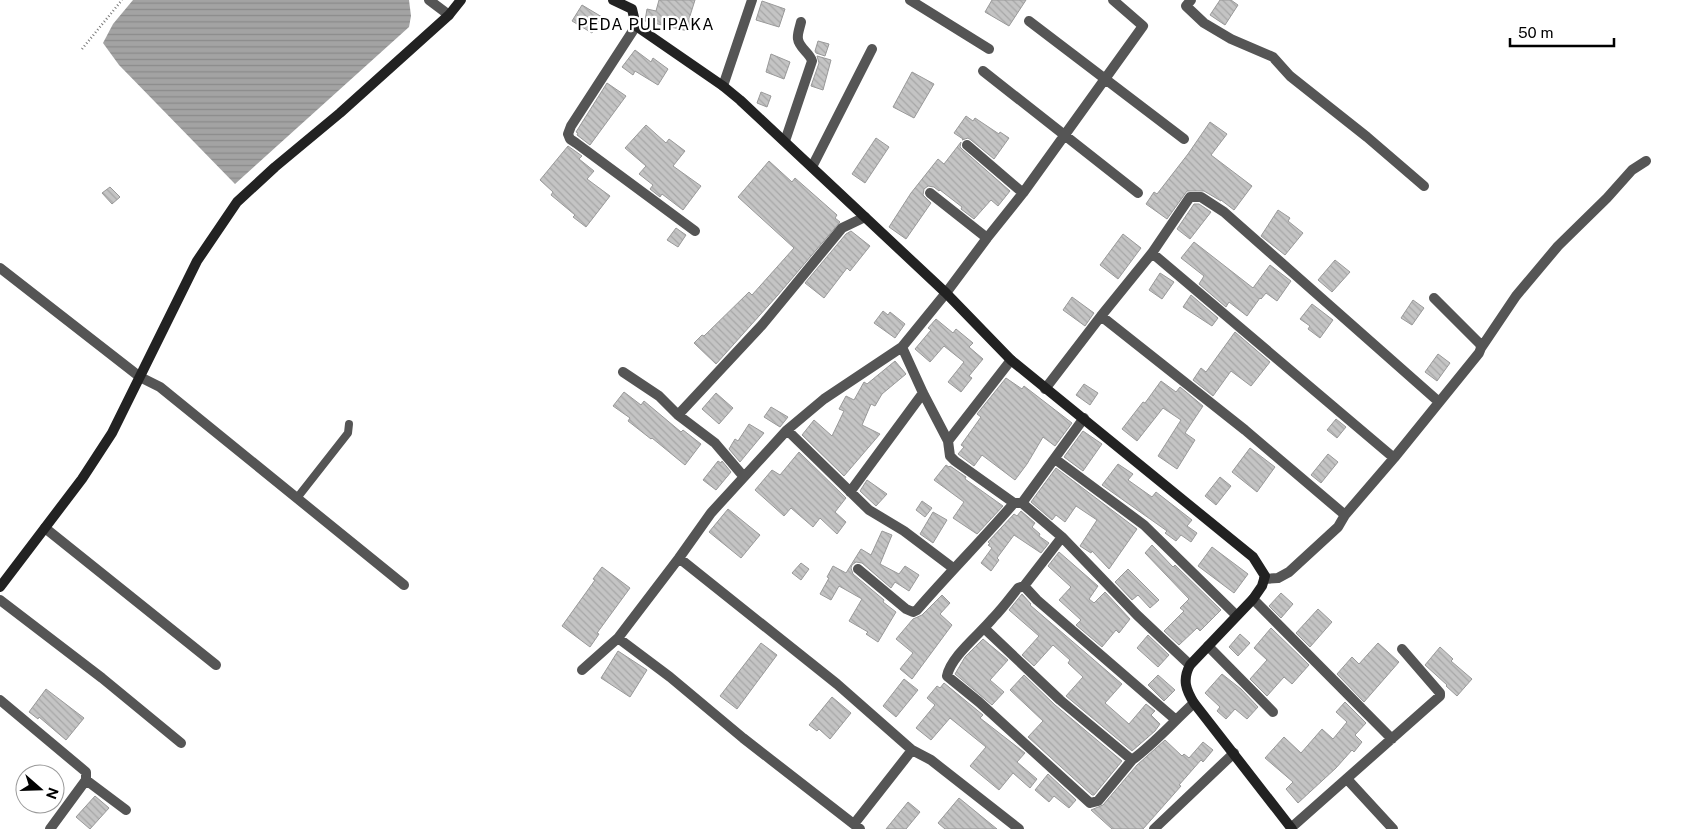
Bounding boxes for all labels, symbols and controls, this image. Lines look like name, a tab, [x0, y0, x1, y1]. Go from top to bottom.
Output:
district label: PEDA PULIPAKA	[577, 15, 715, 34]
scale bar	[1510, 15, 1614, 47]
text: 50 m	[1518, 24, 1553, 41]
north arrow	[15, 764, 65, 814]
text: N	[43, 786, 62, 801]

